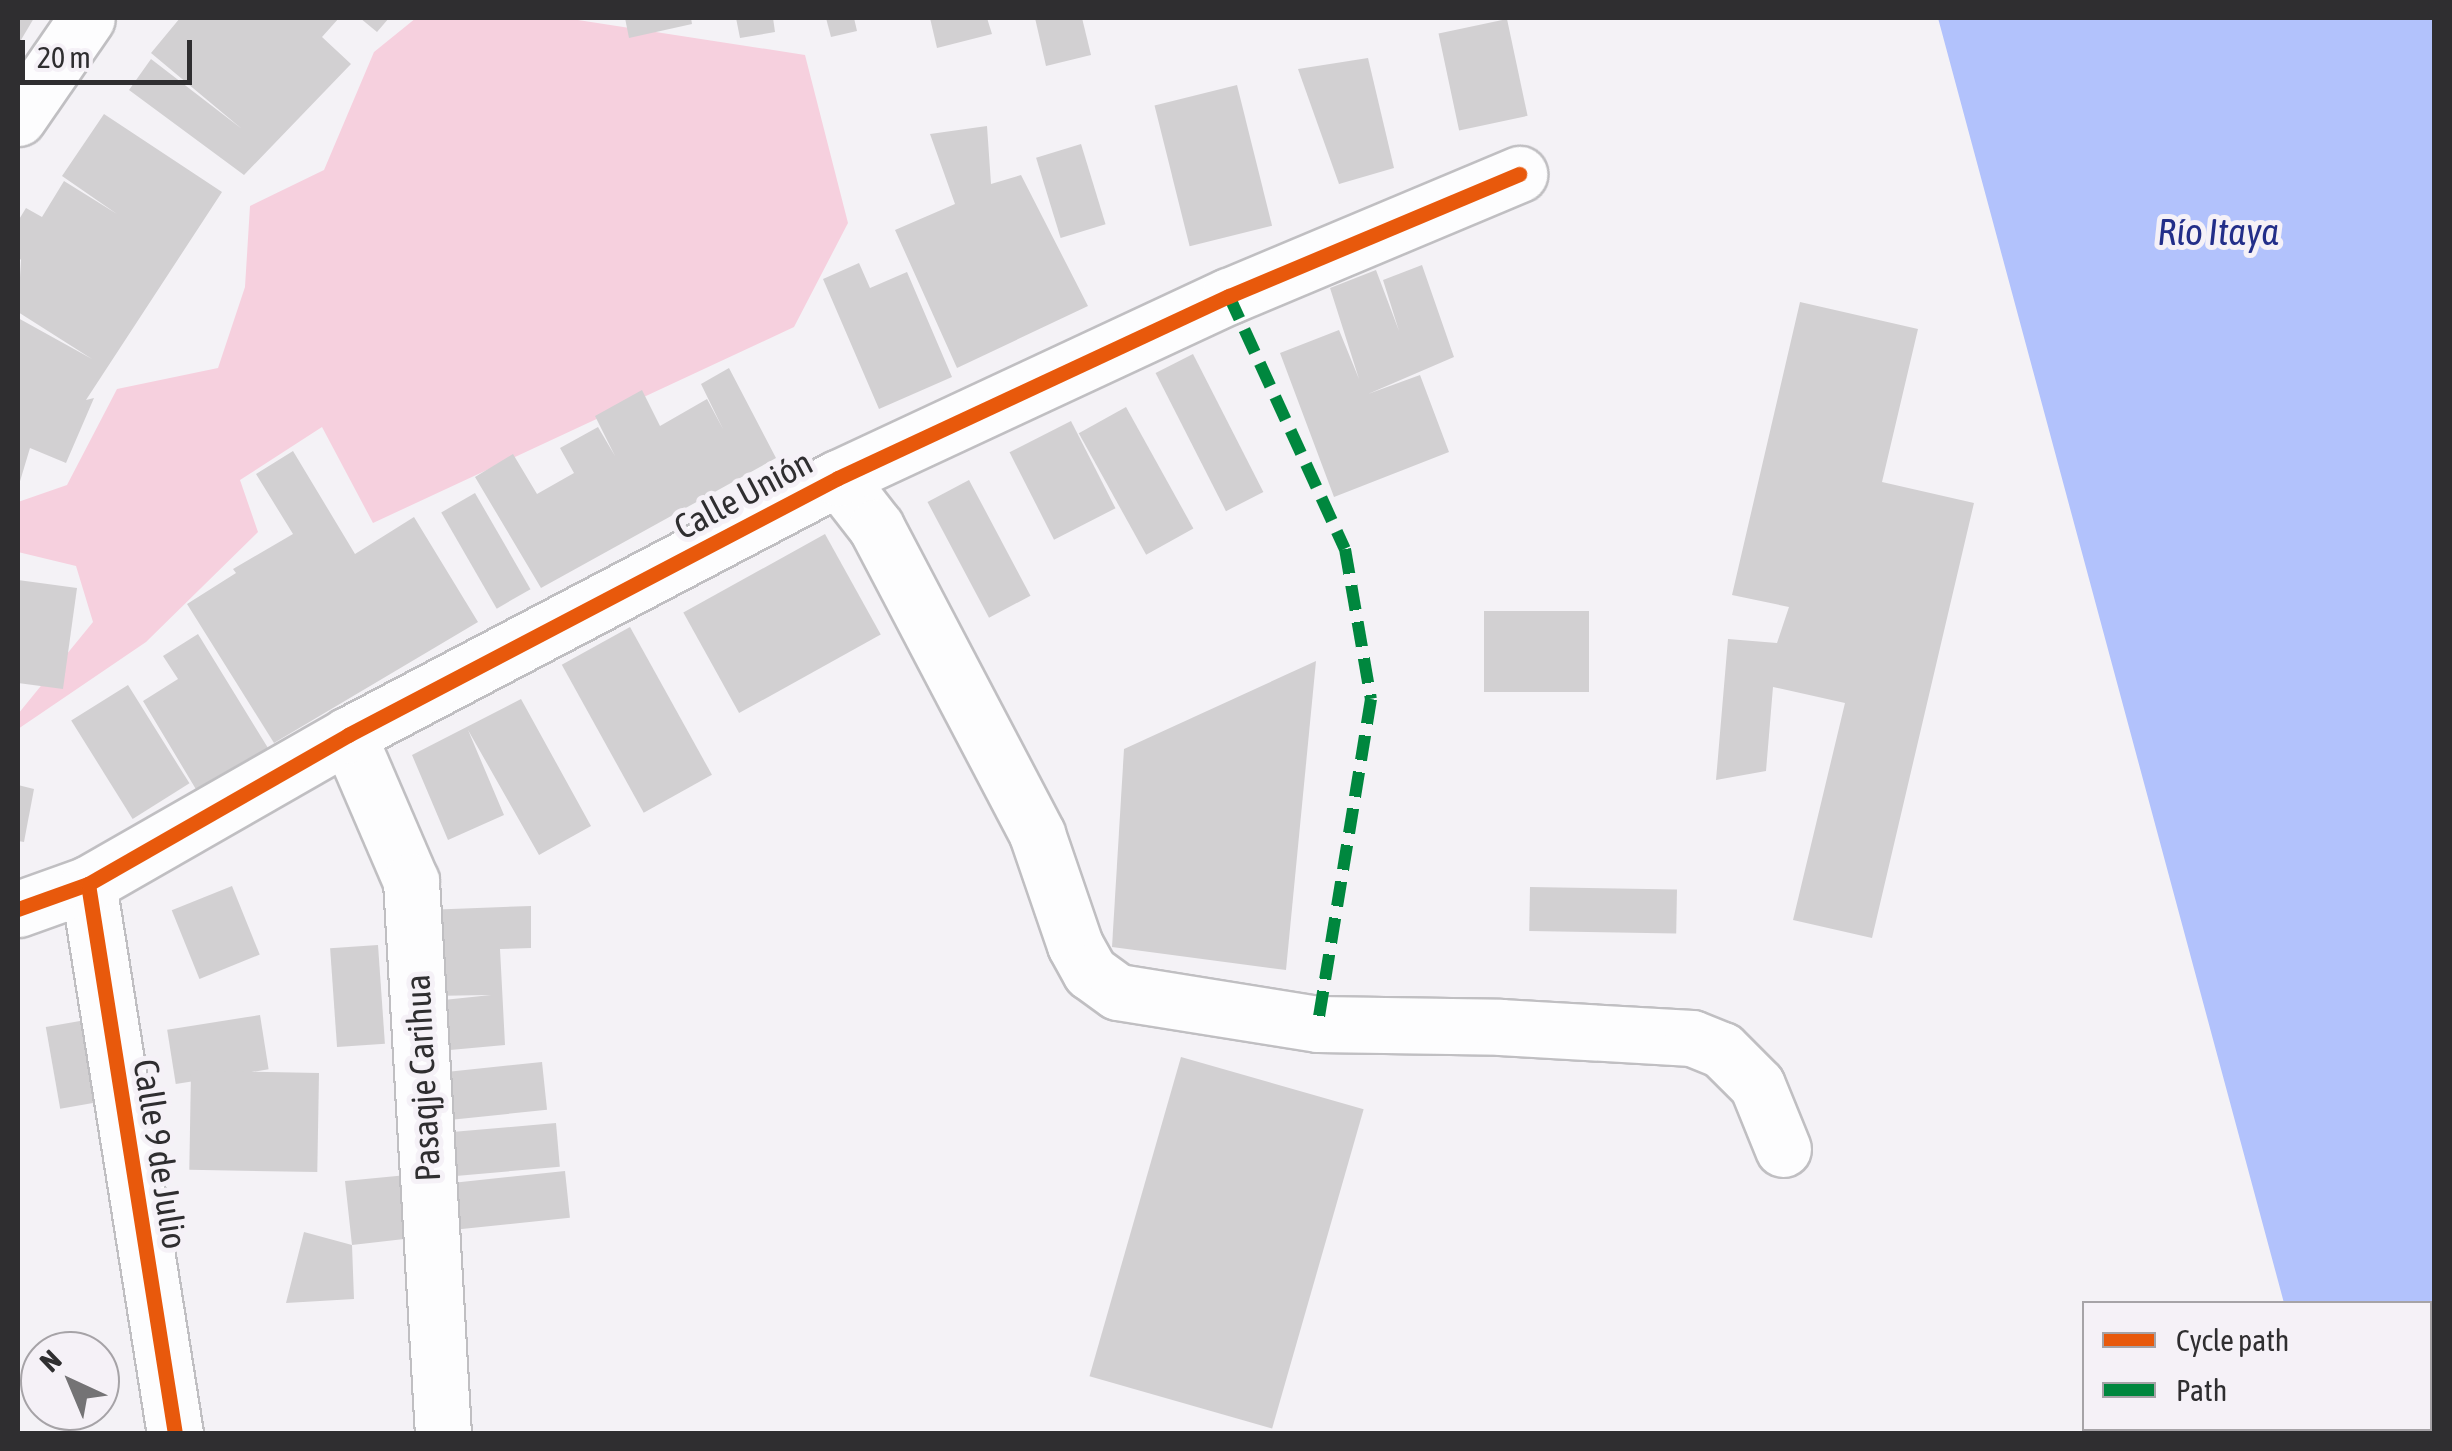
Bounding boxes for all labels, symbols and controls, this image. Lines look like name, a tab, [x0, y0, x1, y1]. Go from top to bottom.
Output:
scale bar	[25, 20, 198, 82]
text: 20 m	[37, 40, 91, 74]
water label: Río Itaya	[2157, 209, 2279, 255]
street label: Calle Unión	[667, 440, 819, 548]
street label: Pasaqje Carihua	[396, 973, 448, 1183]
street label: Calle 9 de Julio	[125, 1056, 197, 1252]
legend	[2082, 1301, 2432, 1431]
text: Cycle path	[2176, 1323, 2289, 1357]
north arrow	[20, 1331, 120, 1431]
text: N	[33, 1344, 68, 1378]
text: Path	[2176, 1373, 2227, 1407]

